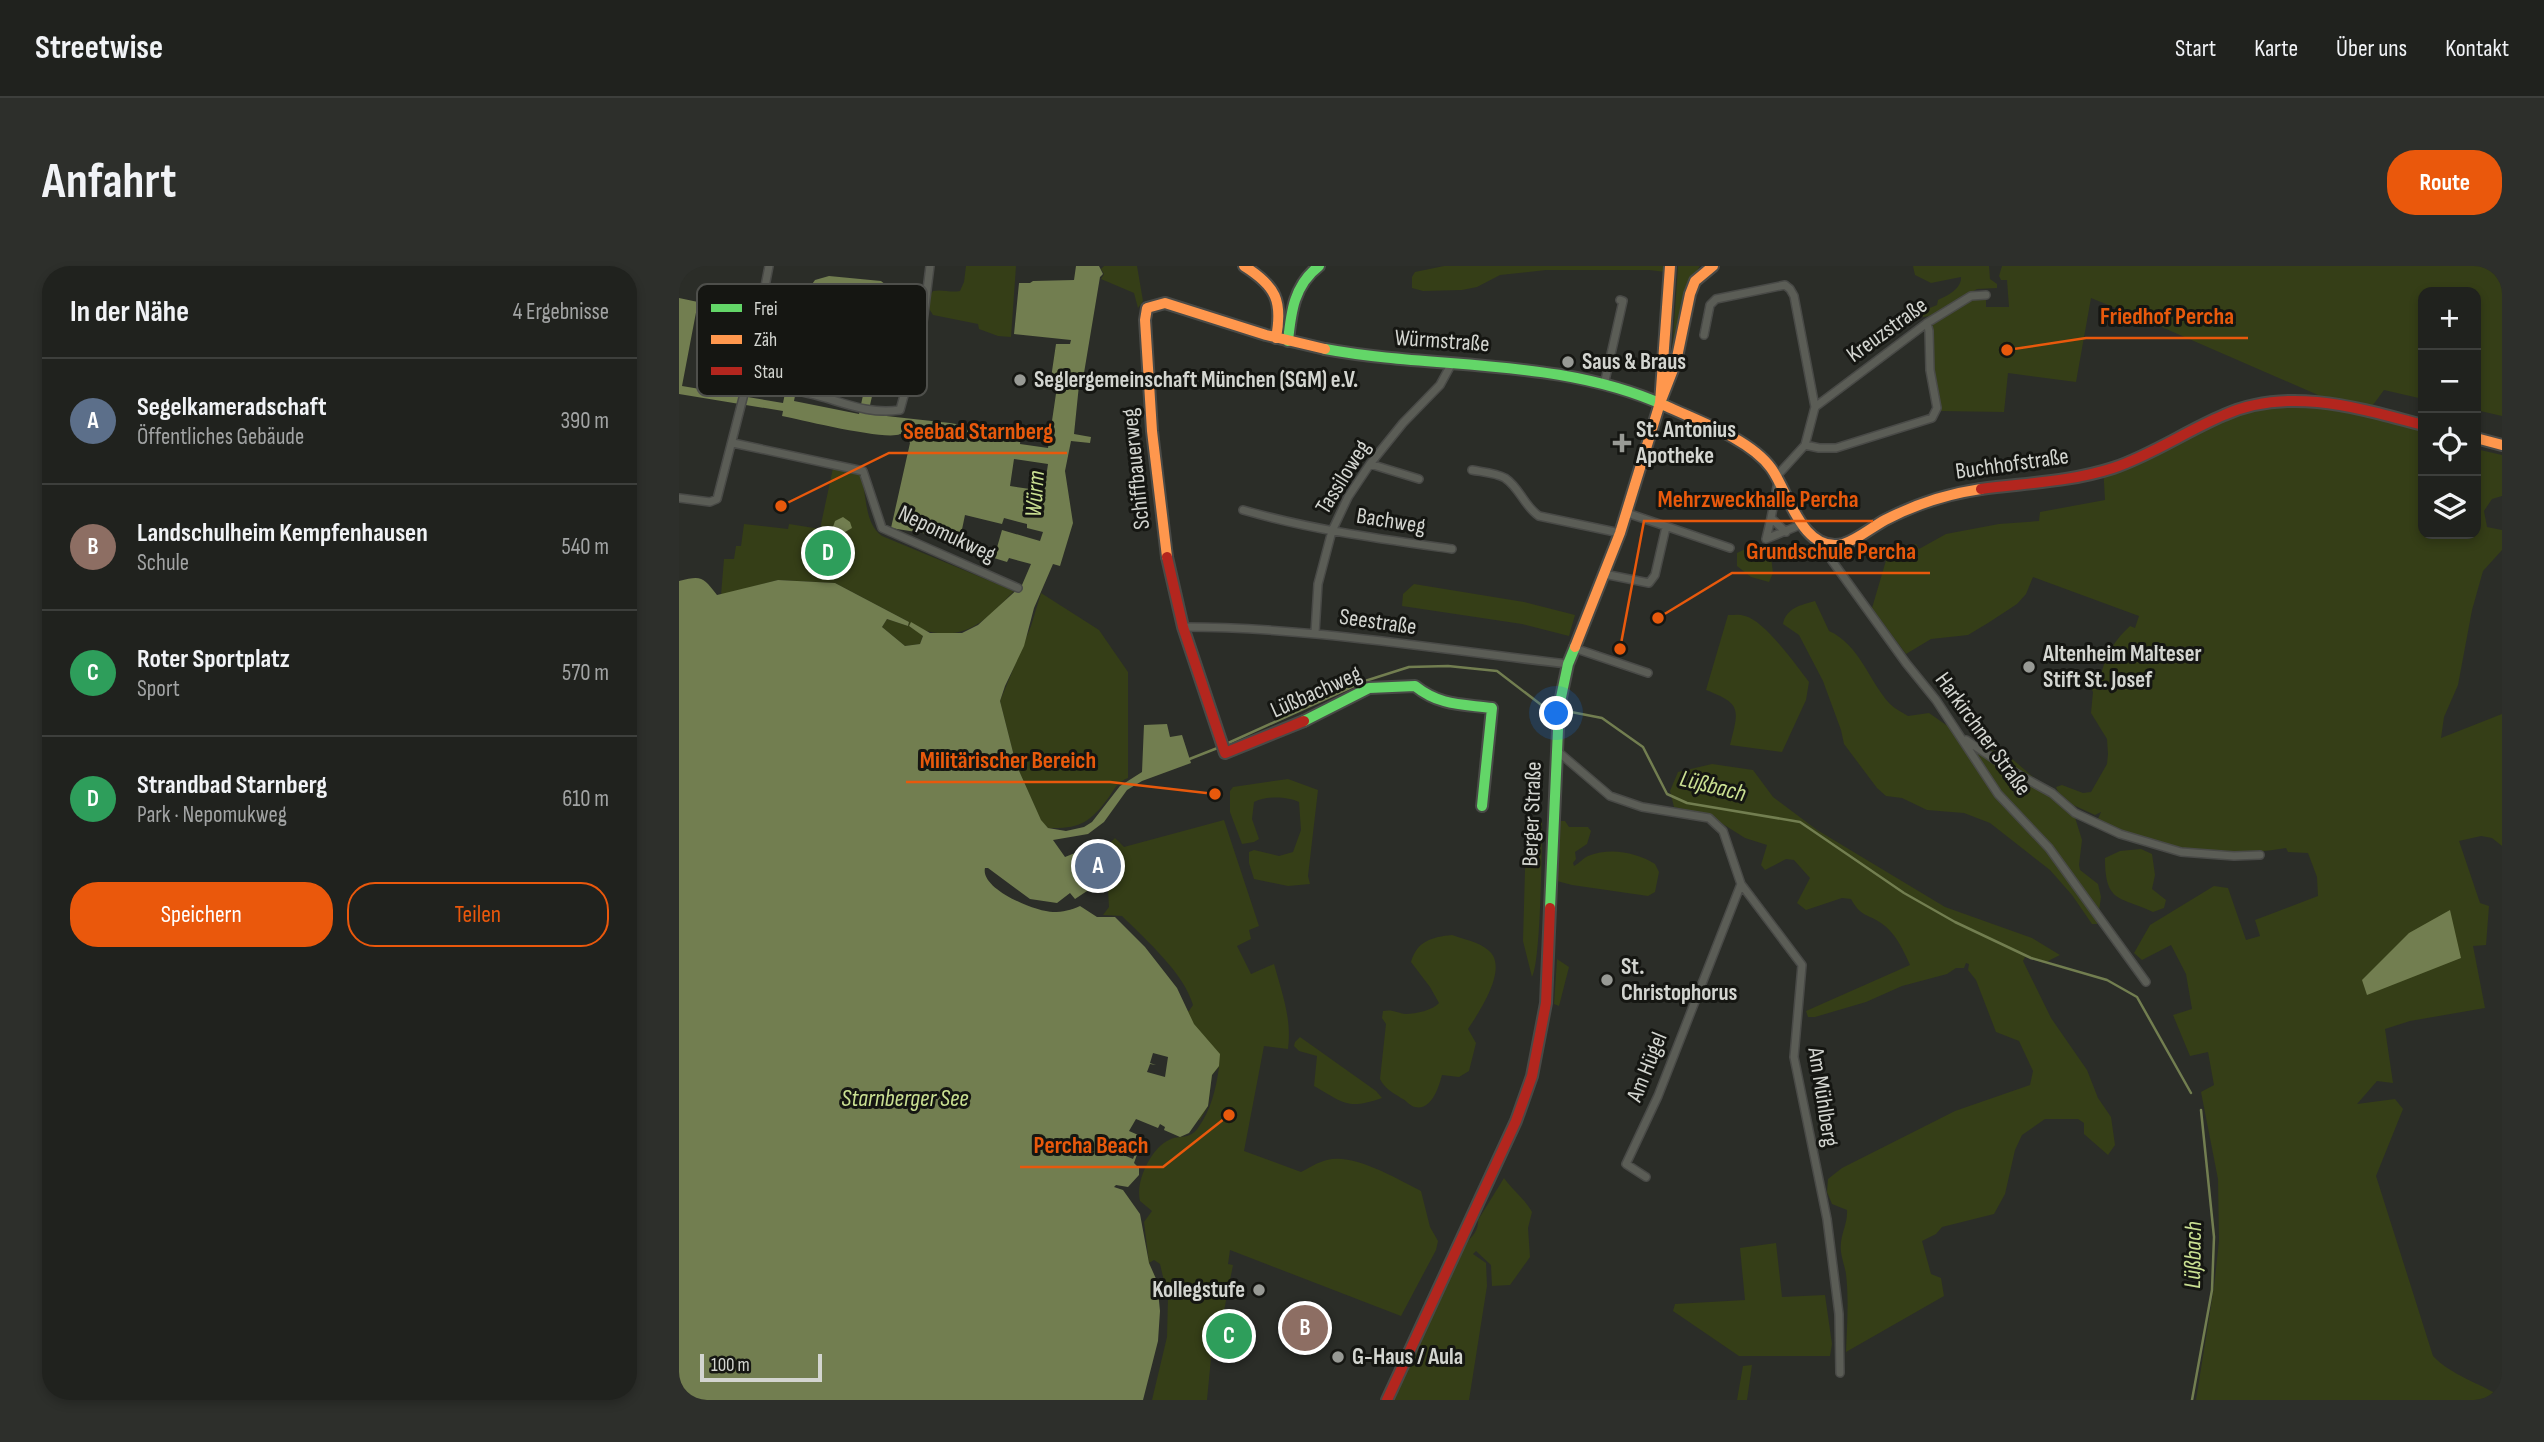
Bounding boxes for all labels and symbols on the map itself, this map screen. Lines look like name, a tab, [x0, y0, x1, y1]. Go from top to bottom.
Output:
legend	[697, 284, 927, 396]
street label: Kreuzstraße	[1841, 291, 1933, 369]
callout: Friedhof Percha	[2086, 293, 2248, 338]
text: Frei	[754, 298, 778, 321]
text: Friedhof Percha	[2100, 302, 2234, 331]
street label: Würmstraße	[1394, 324, 1490, 358]
text: Zäh	[754, 329, 777, 352]
place label: Saus & Braus	[1582, 348, 1686, 376]
marker: Saus & Braus	[1560, 354, 1576, 370]
text: Stau	[754, 361, 783, 384]
place label: Seglergemeinschaft München (SGM) e.V.	[1034, 366, 1358, 394]
marker: Seglergemeinschaft München (SGM) e.V.	[1012, 372, 1028, 388]
street label: Schiffbauerweg	[1116, 407, 1156, 531]
callout: Seebad Starnberg	[889, 408, 1067, 453]
place label: St. Antonius Apotheke	[1635, 416, 1736, 470]
text: Seebad Starnberg	[903, 417, 1053, 446]
street label: Tassiloweg	[1309, 435, 1377, 519]
marker: St. Antonius Apotheke	[1614, 435, 1630, 451]
street label: Buchhofstraße	[1954, 442, 2070, 486]
water label: Würm	[1019, 470, 1051, 518]
callout: Mehrzweckhalle Percha	[1644, 476, 1873, 521]
text: Mehrzweckhalle Percha	[1658, 485, 1858, 514]
street label: Nepomukweg	[894, 499, 1000, 569]
street label: Bachweg	[1355, 502, 1427, 540]
pin: D	[805, 527, 851, 579]
callout: Grundschule Percha	[1732, 528, 1930, 573]
text: Grundschule Percha	[1746, 537, 1916, 566]
street label: Seestraße	[1338, 603, 1418, 641]
place label: Altenheim Malteser Stift St. Josef	[2042, 640, 2202, 694]
marker: Altenheim Malteser Stift St. Josef	[2021, 659, 2037, 675]
street label: Lüßbachweg	[1266, 660, 1366, 724]
street label: Harkirchner Straße	[1929, 667, 2037, 801]
your location	[1539, 696, 1573, 730]
callout: Militärischer Bereich	[906, 737, 1110, 782]
text: Militärischer Bereich	[920, 746, 1096, 775]
street label: Berger Straße	[1516, 761, 1548, 867]
water label: Lüßbach	[1677, 764, 1749, 808]
pin: A	[1075, 840, 1121, 892]
place label: St. Christophorus	[1621, 953, 1737, 1007]
marker: St. Christophorus	[1599, 972, 1615, 988]
street label: Am Hügel	[1620, 1028, 1674, 1107]
street label: Am Mühlberg	[1801, 1044, 1845, 1149]
water label: Starnberger See	[841, 1084, 969, 1113]
callout: Percha Beach	[1020, 1122, 1163, 1167]
text: Percha Beach	[1034, 1131, 1148, 1160]
water label: Lüßbach	[2178, 1221, 2208, 1289]
place label: Kollegstufe	[1152, 1276, 1245, 1304]
marker: Kollegstufe	[1251, 1282, 1267, 1298]
pin: B	[1282, 1302, 1328, 1354]
pin: C	[1206, 1310, 1252, 1362]
place label: G-Haus / Aula	[1352, 1343, 1463, 1371]
marker: G-Haus / Aula	[1330, 1349, 1346, 1365]
scale bar	[700, 1351, 823, 1383]

